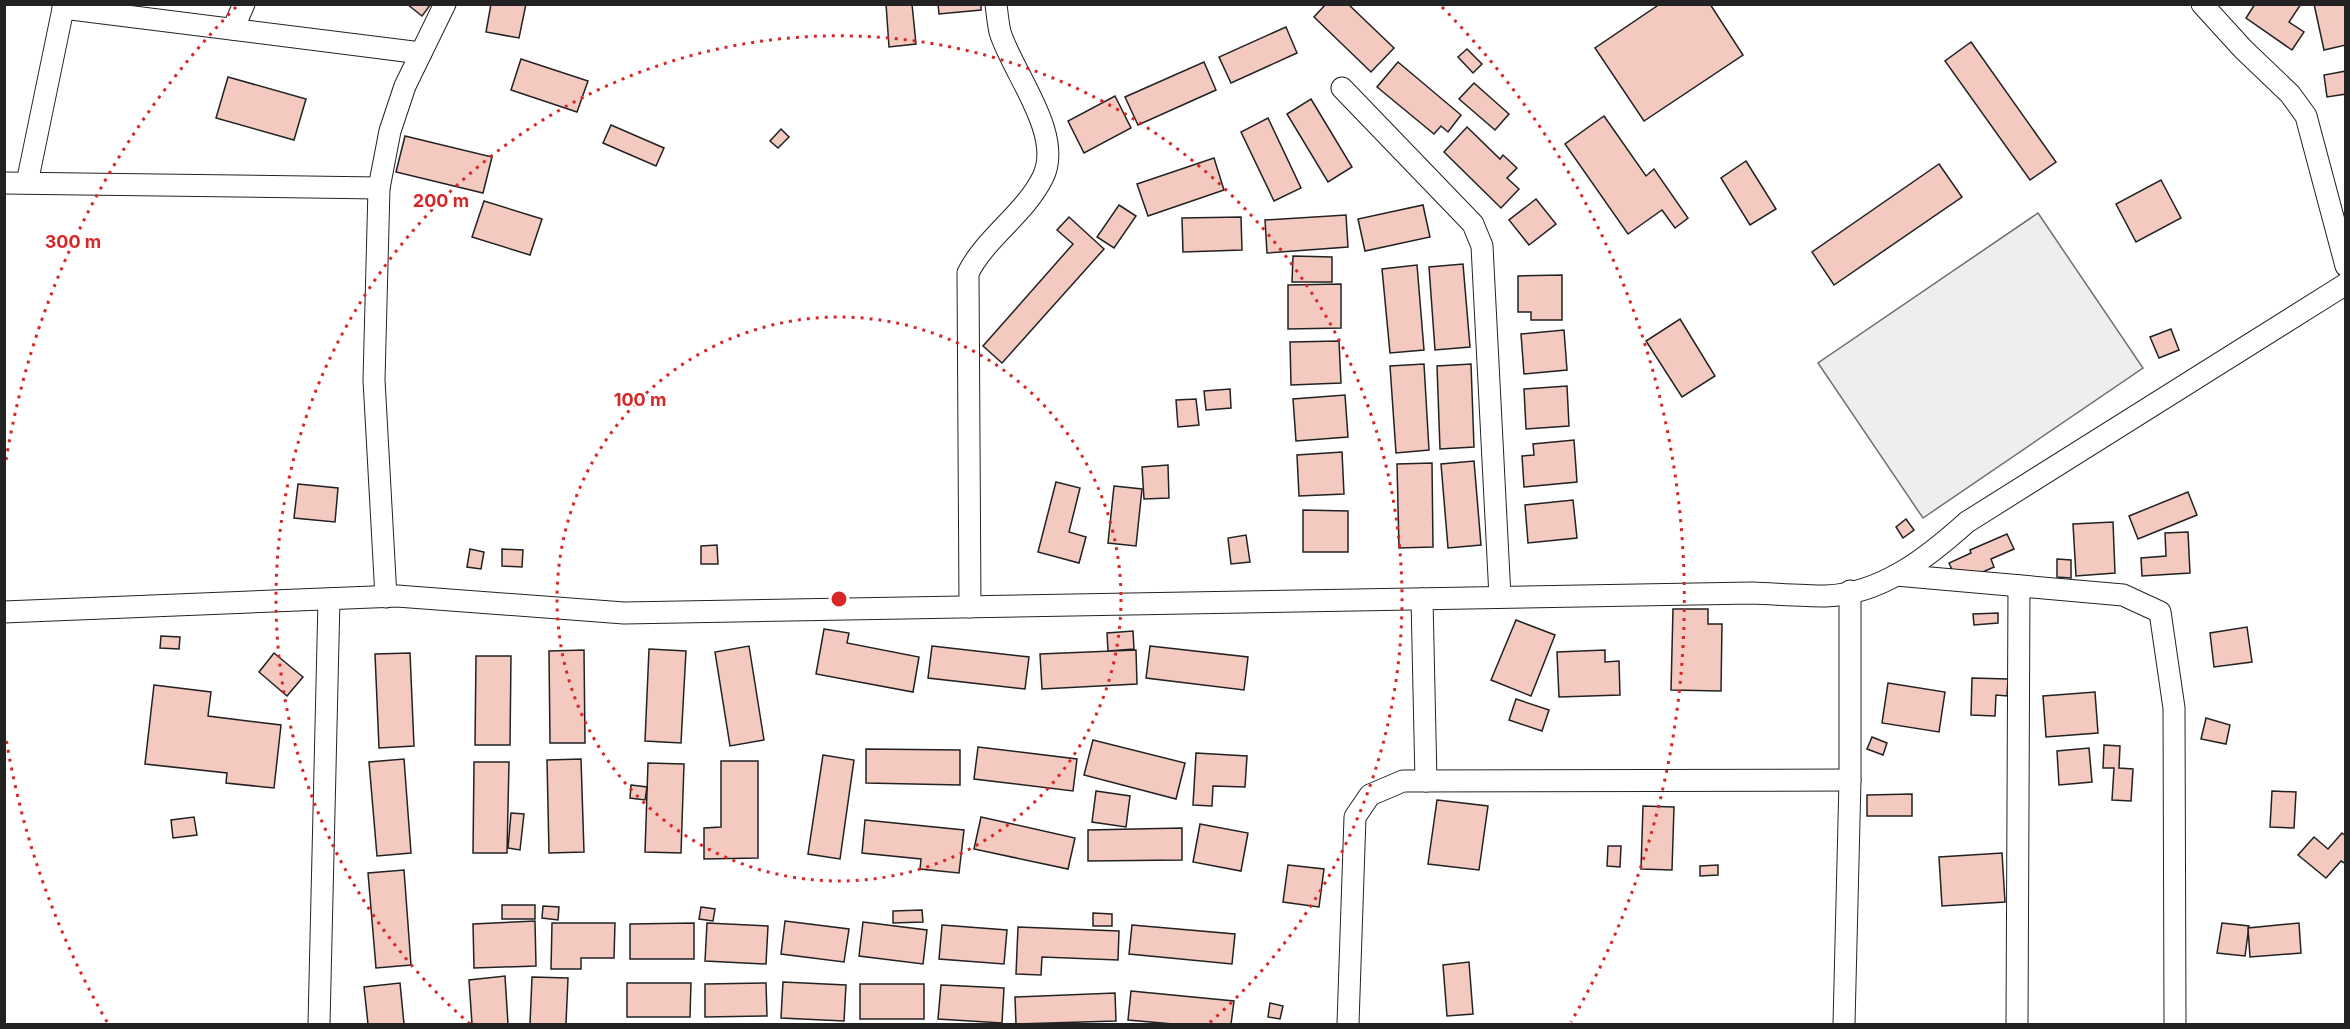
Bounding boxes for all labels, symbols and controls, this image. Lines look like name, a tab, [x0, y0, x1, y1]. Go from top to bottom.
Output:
text: 200 m	[413, 190, 469, 211]
text: 300 m	[45, 231, 101, 252]
text: 100 m	[614, 389, 666, 410]
centre of rings	[829, 589, 849, 609]

